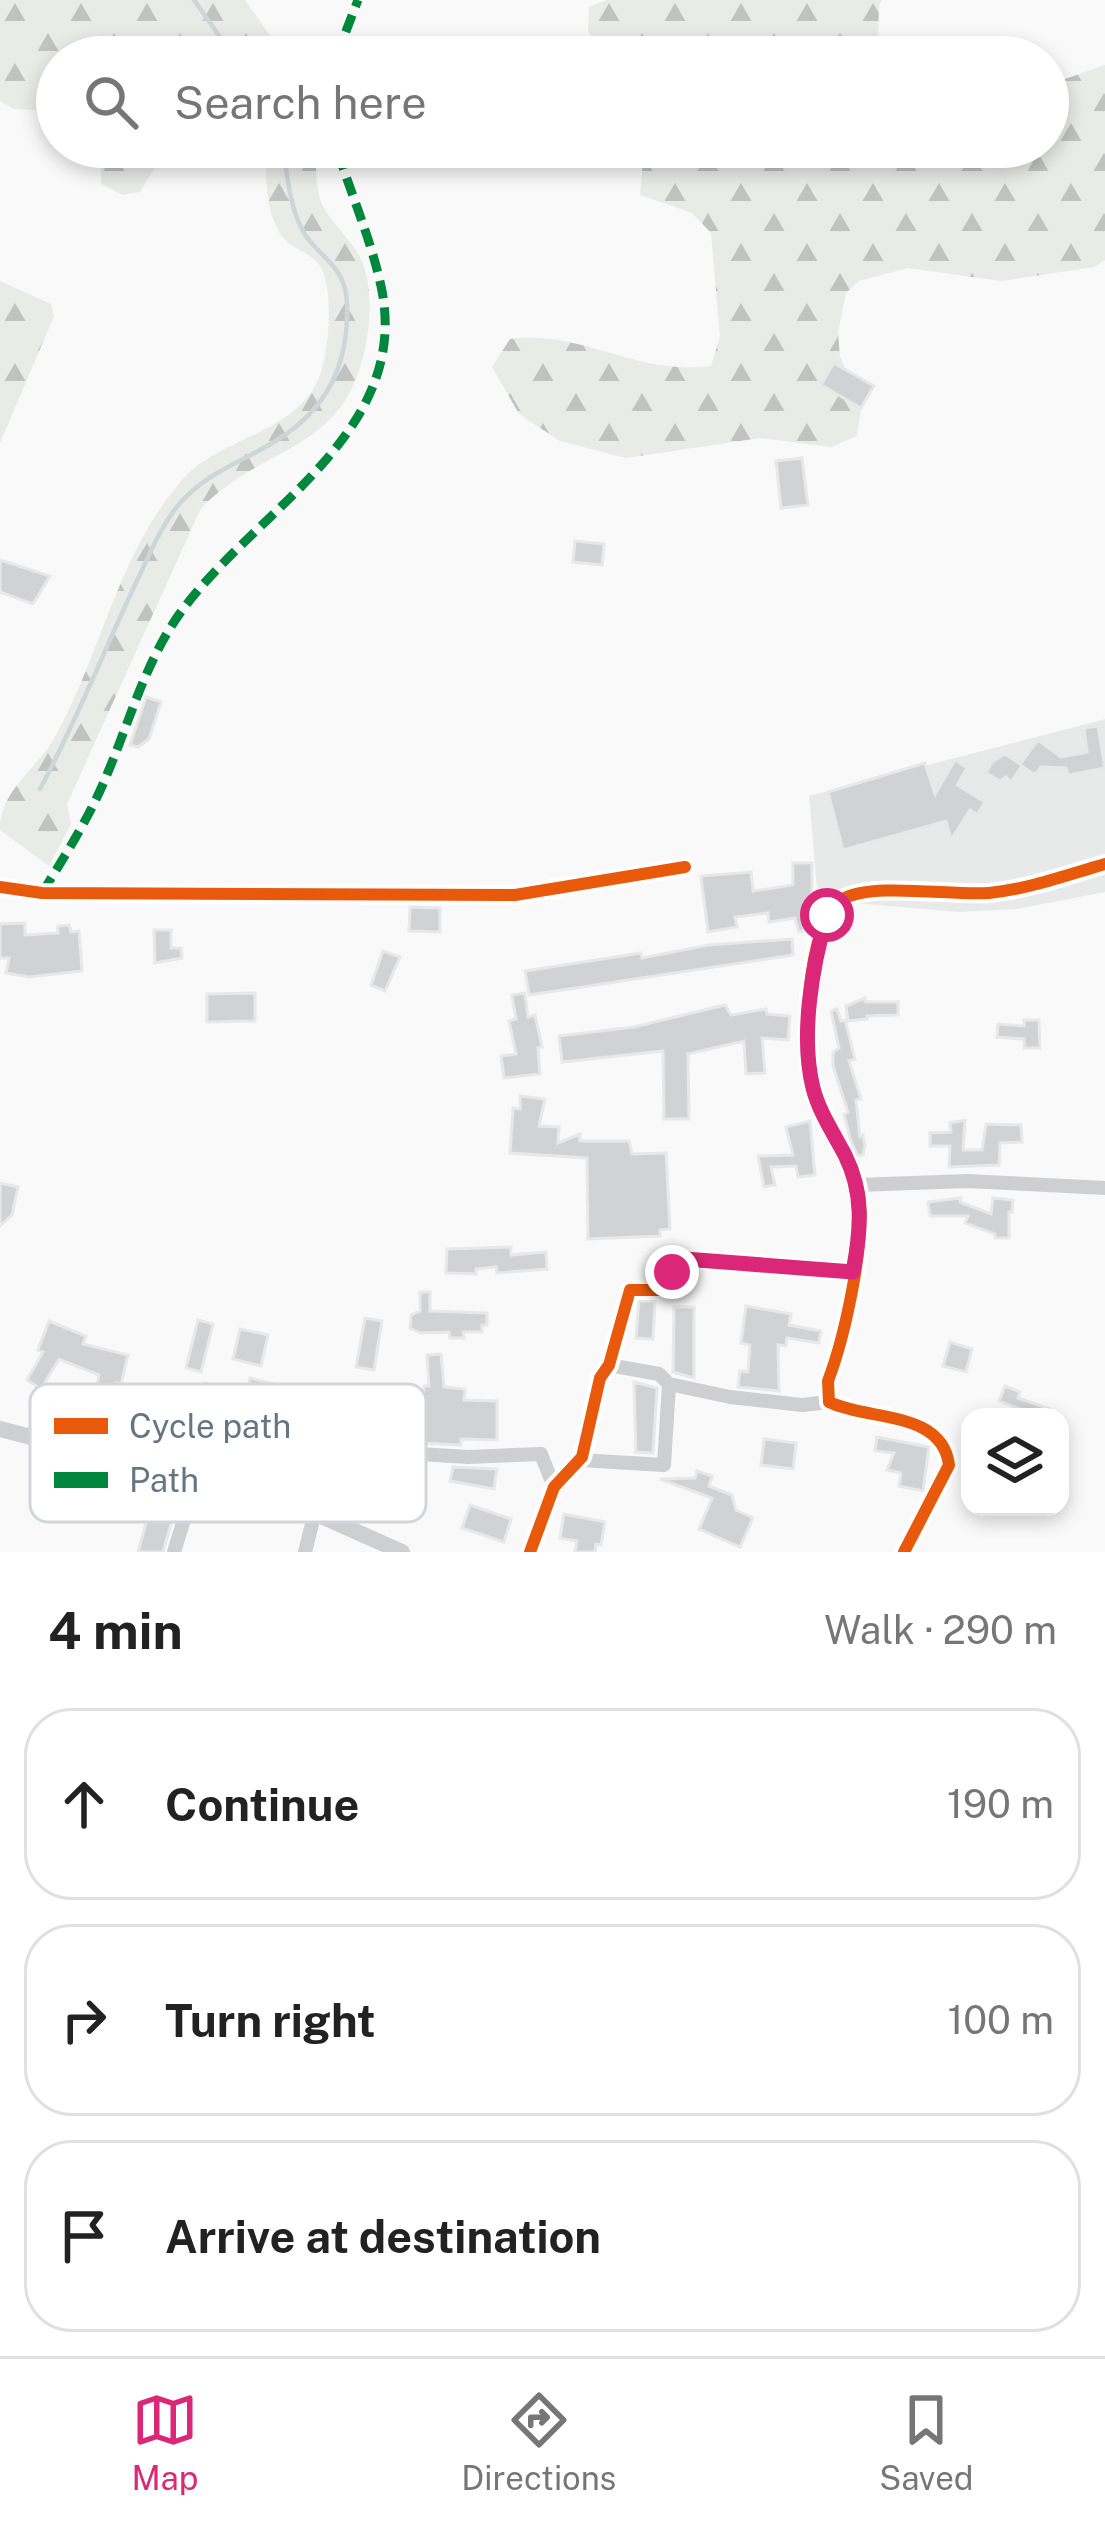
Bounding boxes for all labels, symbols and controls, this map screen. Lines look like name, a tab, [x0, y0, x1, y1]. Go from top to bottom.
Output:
search box	[36, 36, 1069, 168]
icon: search	[78, 69, 144, 135]
text: Search here	[174, 76, 427, 129]
route start	[800, 888, 854, 942]
route end	[645, 1245, 699, 1299]
legend	[30, 1384, 426, 1522]
text: Cycle path	[129, 1407, 291, 1445]
map controls	[961, 1408, 1069, 1516]
button: layers	[961, 1408, 1069, 1516]
text: Path	[129, 1461, 199, 1499]
text: 4 min	[48, 1601, 183, 1660]
text: Walk · 290 m	[824, 1607, 1057, 1653]
icon: ahead	[51, 1771, 117, 1837]
text: Continue	[165, 1778, 359, 1831]
text: 190 m	[947, 1781, 1054, 1827]
icon: right	[51, 1987, 117, 2053]
text: Turn right	[165, 1994, 376, 2047]
text: 100 m	[947, 1997, 1054, 2043]
icon: arrive	[51, 2203, 117, 2269]
text: Arrive at destination	[165, 2210, 601, 2263]
tab: Map	[131, 2387, 198, 2497]
tab: Directions	[461, 2387, 616, 2497]
tab: Saved	[879, 2387, 974, 2497]

